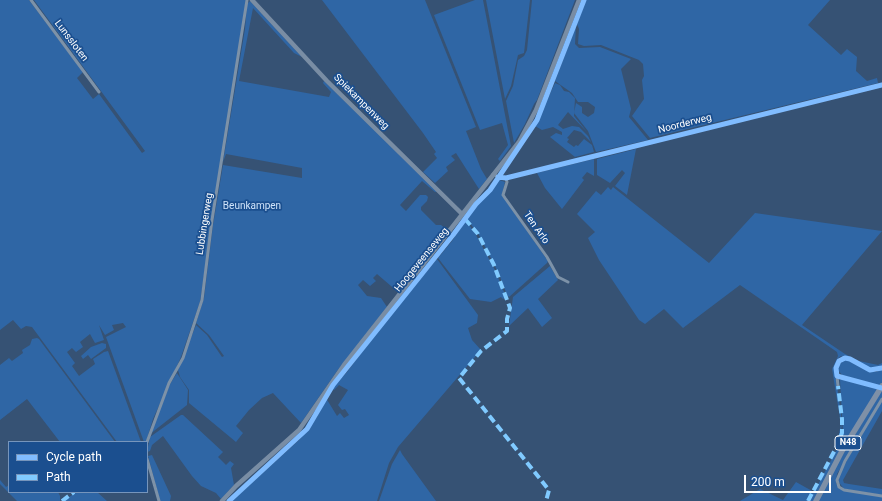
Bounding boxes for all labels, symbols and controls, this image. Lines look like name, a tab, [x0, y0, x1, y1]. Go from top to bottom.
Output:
street label: Lunssloten	[52, 18, 90, 64]
street label: Spiekampenweg	[331, 72, 391, 132]
street label: Noorderweg	[657, 112, 713, 136]
street label: Lubbingerweg	[194, 192, 216, 256]
park label: Beunkampen	[223, 200, 281, 212]
street label: Ten Arlo	[521, 209, 551, 247]
street label: Hoogeveenseweg	[392, 225, 452, 295]
road number: N48	[835, 436, 861, 450]
legend	[8, 441, 148, 493]
text: Cycle path	[46, 450, 102, 464]
scale bar	[746, 467, 833, 493]
text: Path	[46, 470, 71, 484]
text: 200 m	[751, 475, 785, 489]

